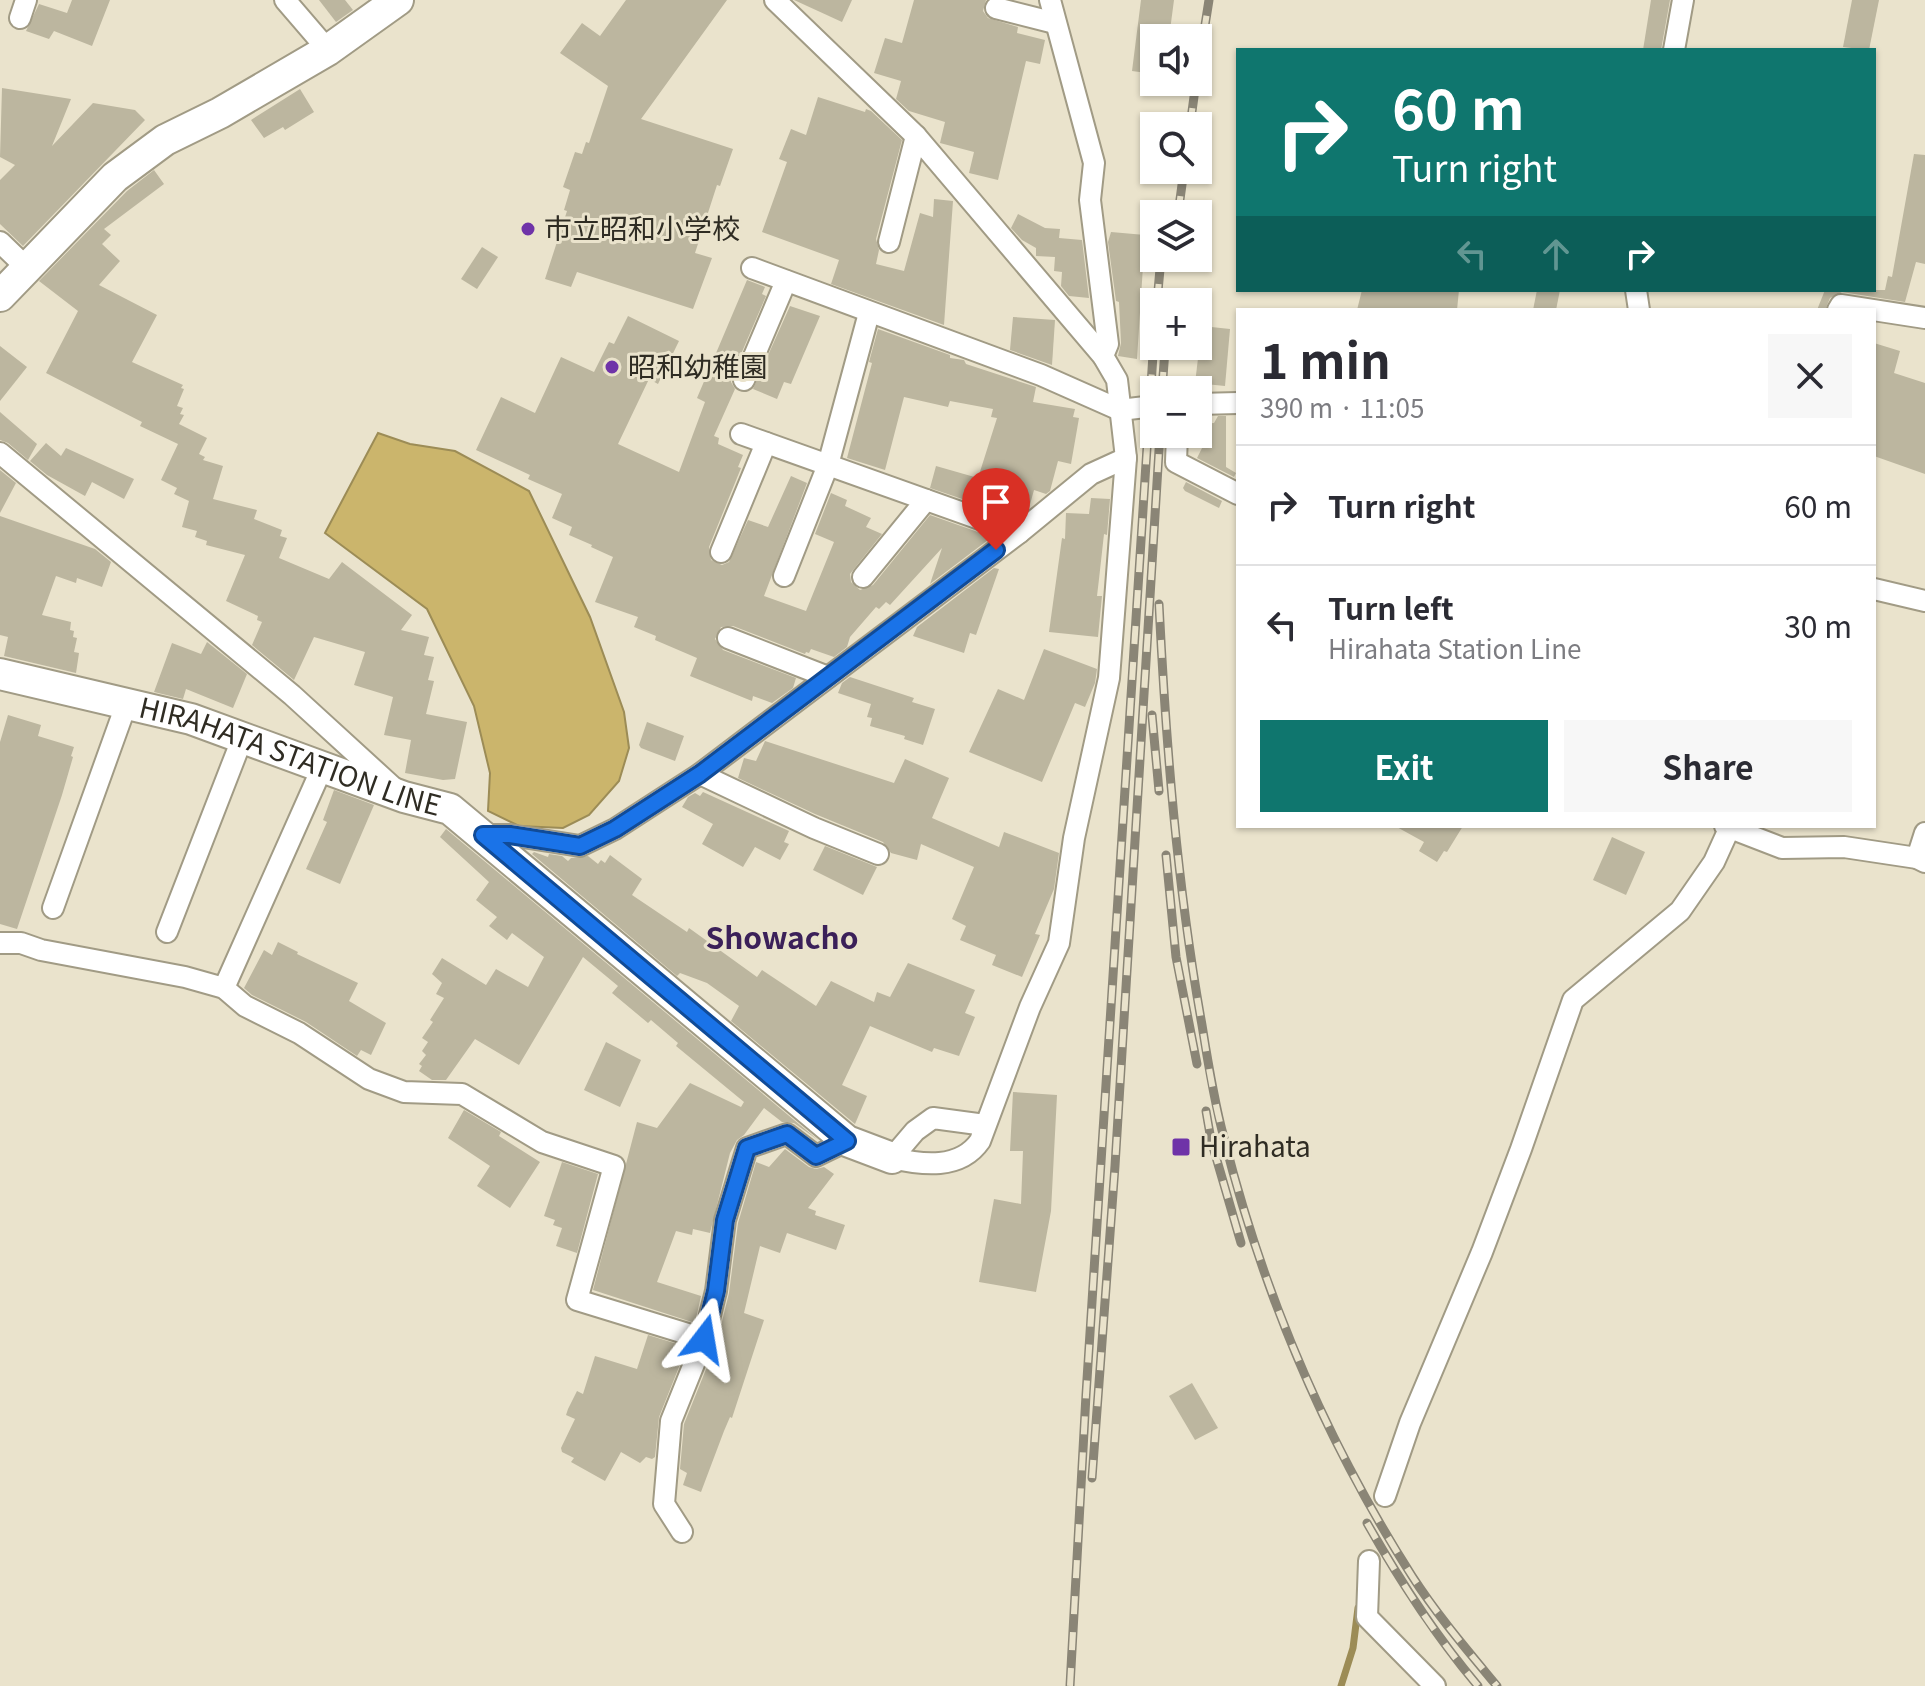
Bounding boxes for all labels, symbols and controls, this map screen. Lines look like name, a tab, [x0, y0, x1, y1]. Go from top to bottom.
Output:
map controls	[1140, 24, 1212, 448]
button: sound	[1140, 24, 1212, 96]
text: 60 m	[1392, 65, 1525, 146]
icon: right	[1260, 80, 1364, 184]
button: search	[1140, 112, 1212, 184]
text: Turn right	[1392, 140, 1557, 192]
button: layers	[1140, 200, 1212, 272]
place label: 市立昭和小学校	[544, 207, 740, 247]
marker: 市立昭和小学校	[519, 220, 537, 238]
icon: left	[1450, 232, 1494, 276]
icon: ahead	[1534, 232, 1578, 276]
icon: right	[1618, 232, 1662, 276]
button: +	[1140, 288, 1212, 360]
text: 1 min	[1260, 323, 1391, 393]
button: close	[1768, 334, 1852, 418]
place label: 昭和幼稚園	[628, 345, 768, 385]
marker: 昭和幼稚園	[603, 358, 621, 376]
button: −	[1140, 376, 1212, 448]
text: 390 m · 11:05	[1260, 388, 1424, 425]
pin	[962, 468, 1030, 550]
icon: arrive	[974, 480, 1018, 524]
icon: right	[1260, 483, 1304, 527]
text: Turn right	[1328, 483, 1475, 527]
text: 60 m	[1784, 483, 1852, 527]
text: Turn left	[1328, 585, 1454, 629]
icon: left	[1260, 603, 1304, 647]
text: 30 m	[1784, 603, 1852, 647]
text: Hirahata Station Line	[1328, 629, 1582, 666]
street label: HIRAHATA STATION LINE	[136, 686, 446, 824]
button: Exit	[1260, 720, 1548, 812]
button: Share	[1564, 720, 1852, 812]
district label: Showacho	[705, 914, 859, 958]
place label: Hirahata	[1199, 1125, 1311, 1165]
marker: Hirahata	[1170, 1136, 1192, 1158]
position arrow	[662, 1297, 746, 1381]

